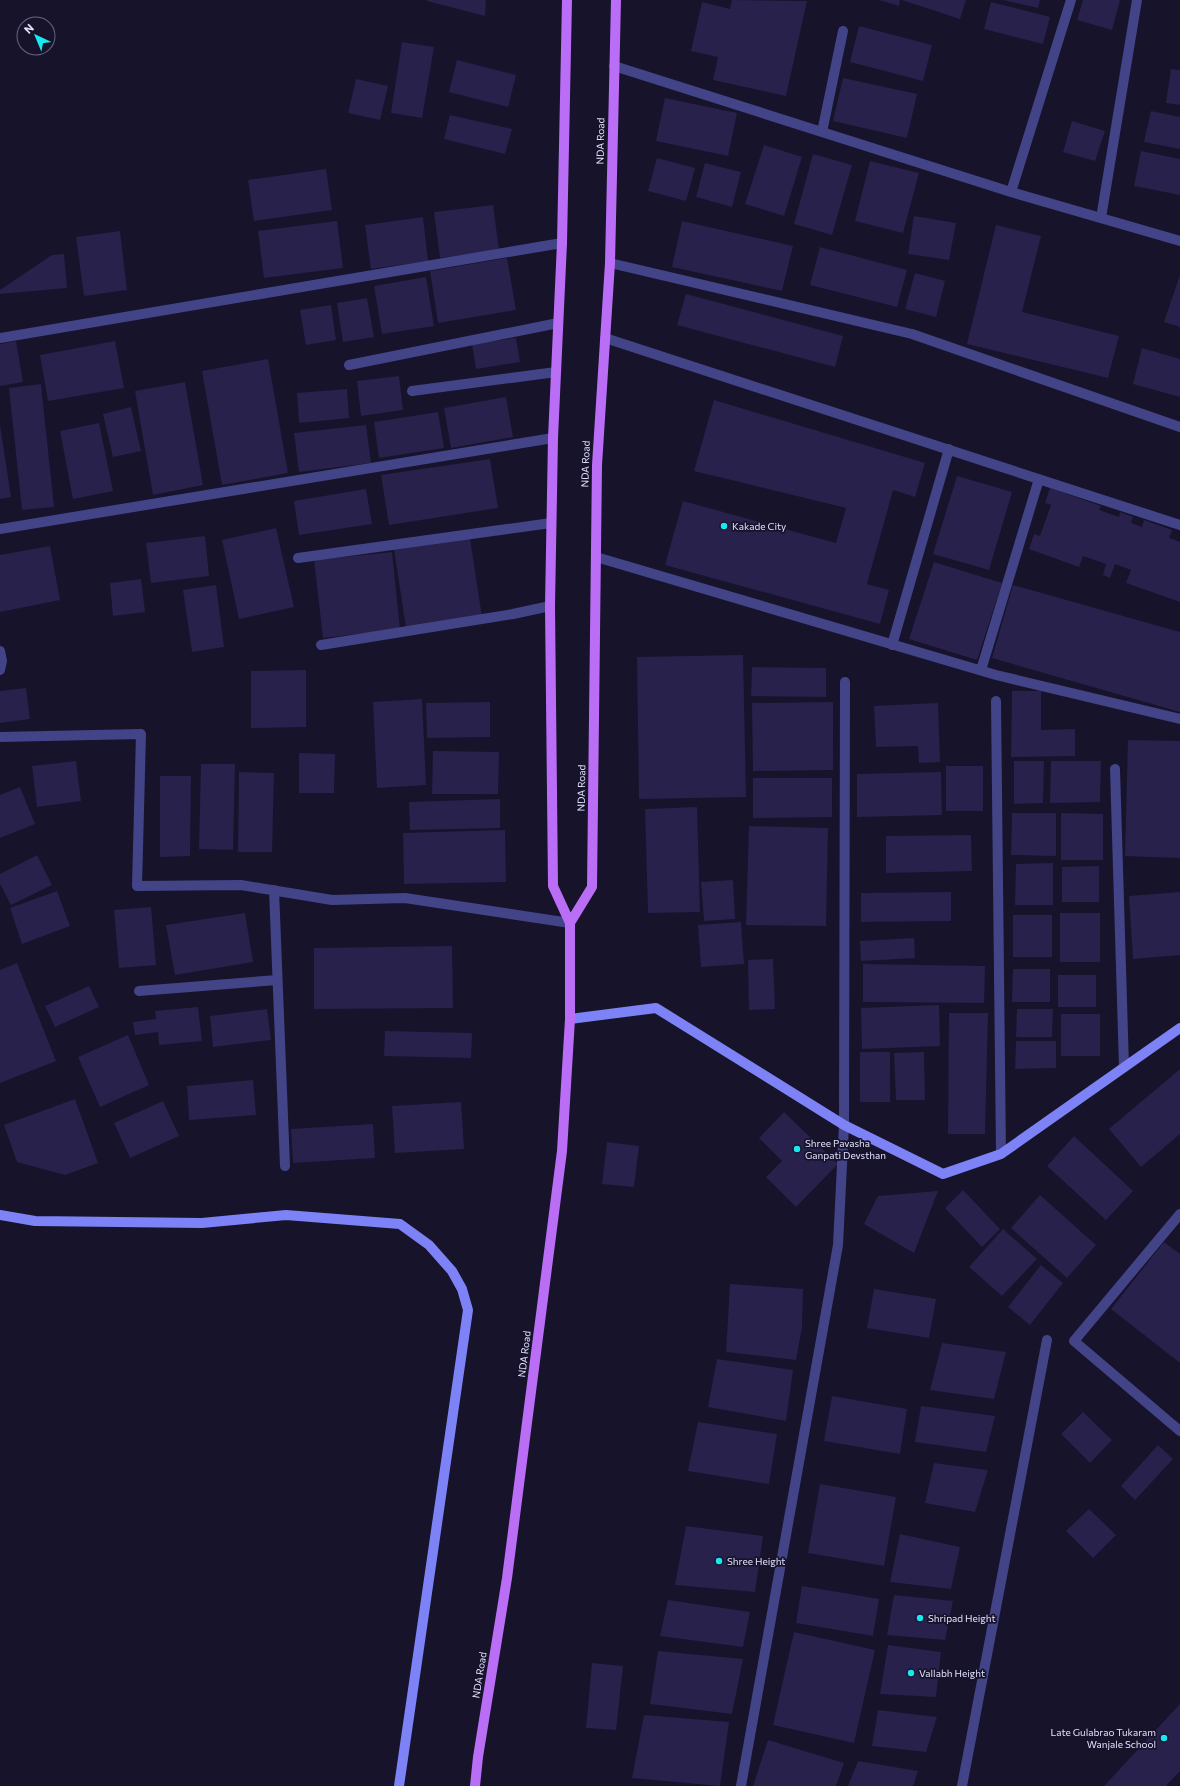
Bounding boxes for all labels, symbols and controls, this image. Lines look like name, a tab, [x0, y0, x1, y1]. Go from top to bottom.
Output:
north arrow	[16, 16, 56, 56]
text: N	[21, 21, 36, 36]
street label: NDA Road	[594, 117, 606, 164]
street label: NDA Road	[578, 440, 592, 488]
place label: Kakade City	[732, 520, 786, 532]
marker: Kakade City	[719, 521, 729, 531]
street label: NDA Road	[575, 764, 587, 811]
place label: Shree Pavasha Ganpati Devsthan	[805, 1137, 886, 1161]
marker: Shree Pavasha Ganpati Devsthan	[792, 1144, 802, 1154]
street label: NDA Road	[515, 1330, 533, 1378]
place label: Shree Height	[727, 1555, 785, 1567]
marker: Shree Height	[714, 1556, 724, 1566]
place label: Shripad Height	[928, 1612, 996, 1624]
marker: Shripad Height	[915, 1613, 925, 1623]
street label: NDA Road	[469, 1651, 489, 1699]
place label: Vallabh Height	[919, 1667, 985, 1679]
marker: Vallabh Height	[906, 1668, 916, 1678]
place label: Late Gulabrao Tukaram Wanjale School	[1051, 1726, 1156, 1750]
marker: Late Gulabrao Tukaram Wanjale School	[1159, 1733, 1169, 1743]

